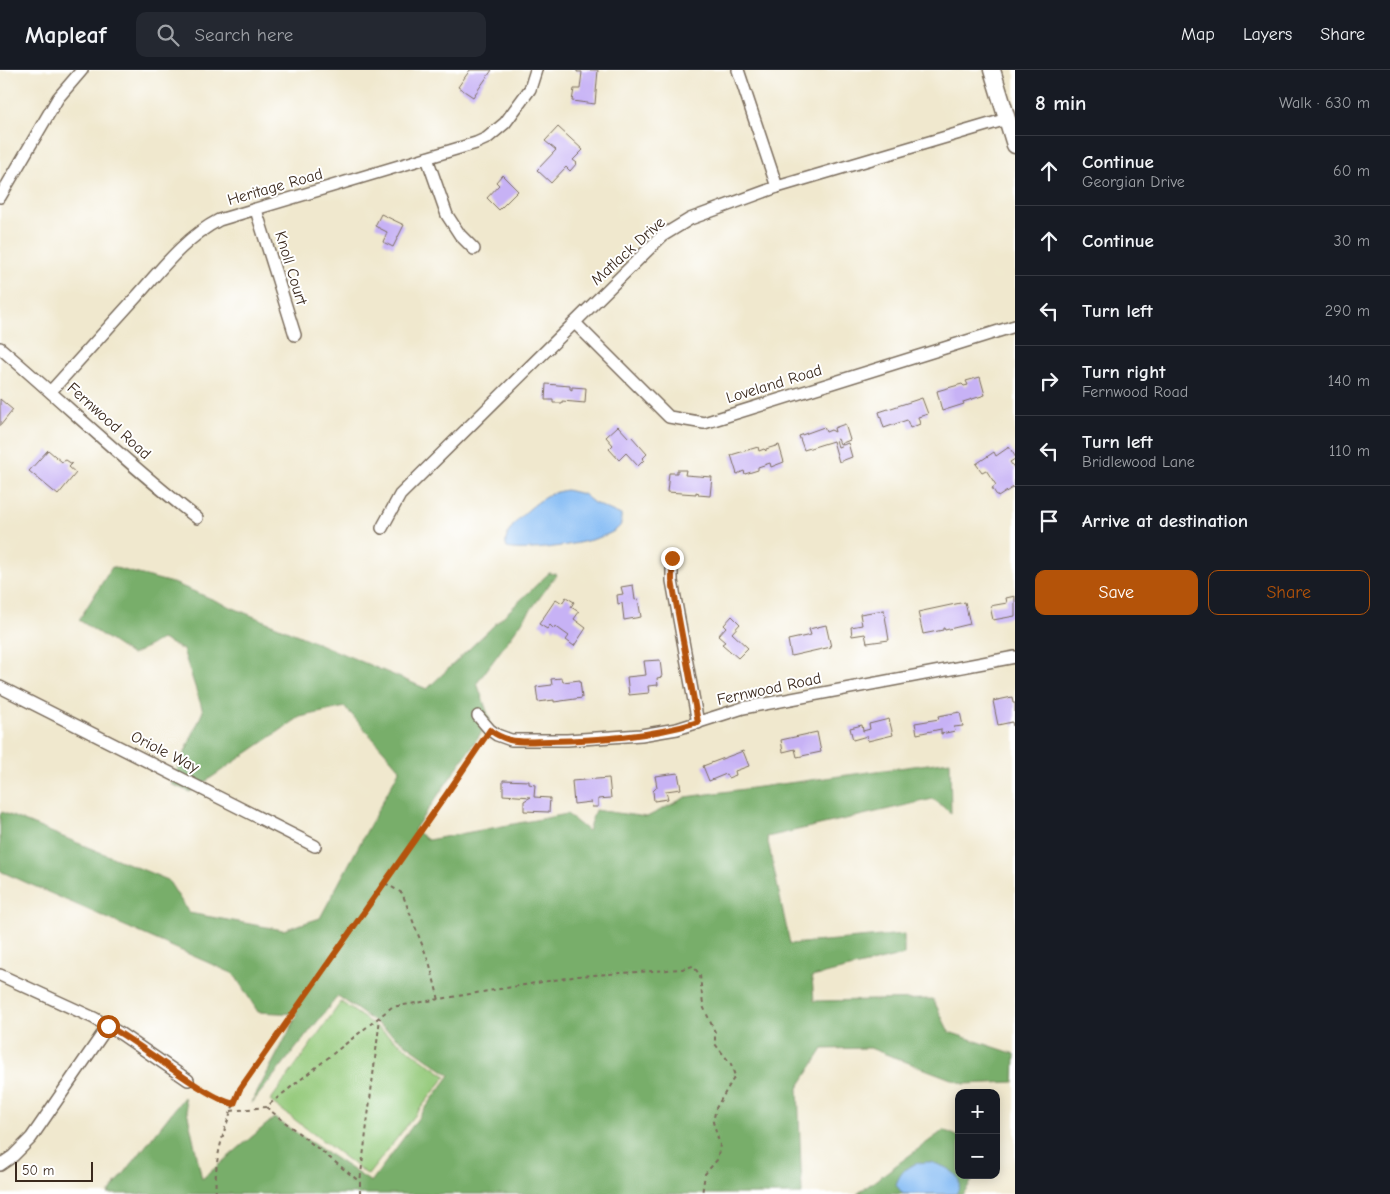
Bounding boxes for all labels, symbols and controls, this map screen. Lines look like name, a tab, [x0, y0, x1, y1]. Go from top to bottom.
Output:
search box	[136, 12, 486, 57]
text: Mapleaf	[25, 21, 106, 49]
icon: search	[154, 21, 182, 49]
text: Search here	[194, 24, 293, 46]
text: Map	[1181, 24, 1215, 45]
text: Layers	[1243, 24, 1292, 45]
text: Share	[1320, 24, 1365, 45]
text: 8 min	[1035, 91, 1086, 115]
text: Walk · 630 m	[1279, 94, 1370, 112]
text: Continue	[1082, 151, 1154, 173]
icon: ahead	[1035, 157, 1063, 185]
text: 60 m	[1333, 162, 1370, 180]
street label: Heritage Road	[225, 165, 325, 209]
text: Georgian Drive	[1082, 173, 1185, 191]
street label: Matlack Drive	[587, 213, 669, 289]
icon: ahead	[1035, 227, 1063, 255]
street label: Knoll Court	[271, 229, 311, 307]
text: Continue	[1082, 230, 1154, 252]
text: 30 m	[1334, 232, 1370, 250]
icon: left	[1035, 297, 1063, 325]
text: Turn left	[1082, 300, 1153, 322]
text: 290 m	[1325, 302, 1370, 320]
street label: Loveland Road	[724, 361, 824, 407]
text: Turn right	[1082, 361, 1166, 383]
icon: right	[1035, 367, 1063, 395]
text: 140 m	[1328, 372, 1370, 390]
street label: Fernwood Road	[64, 379, 154, 463]
text: Fernwood Road	[1082, 383, 1188, 401]
text: Turn left	[1082, 431, 1153, 453]
icon: left	[1035, 437, 1063, 465]
text: 110 m	[1329, 442, 1370, 460]
text: Bridlewood Lane	[1082, 453, 1195, 471]
icon: arrive	[1035, 507, 1063, 535]
text: Arrive at destination	[1082, 510, 1248, 532]
route end	[661, 547, 684, 570]
button: Save	[1035, 570, 1198, 615]
button: Share	[1208, 570, 1370, 615]
street label: Fernwood Road	[715, 669, 823, 709]
street label: Oriole Way	[128, 727, 203, 777]
route start	[97, 1015, 120, 1038]
map controls	[955, 1089, 1000, 1179]
button: +	[955, 1089, 1000, 1134]
button: −	[955, 1134, 1000, 1179]
scale bar	[15, 1159, 92, 1182]
text: 50 m	[22, 1162, 54, 1179]

